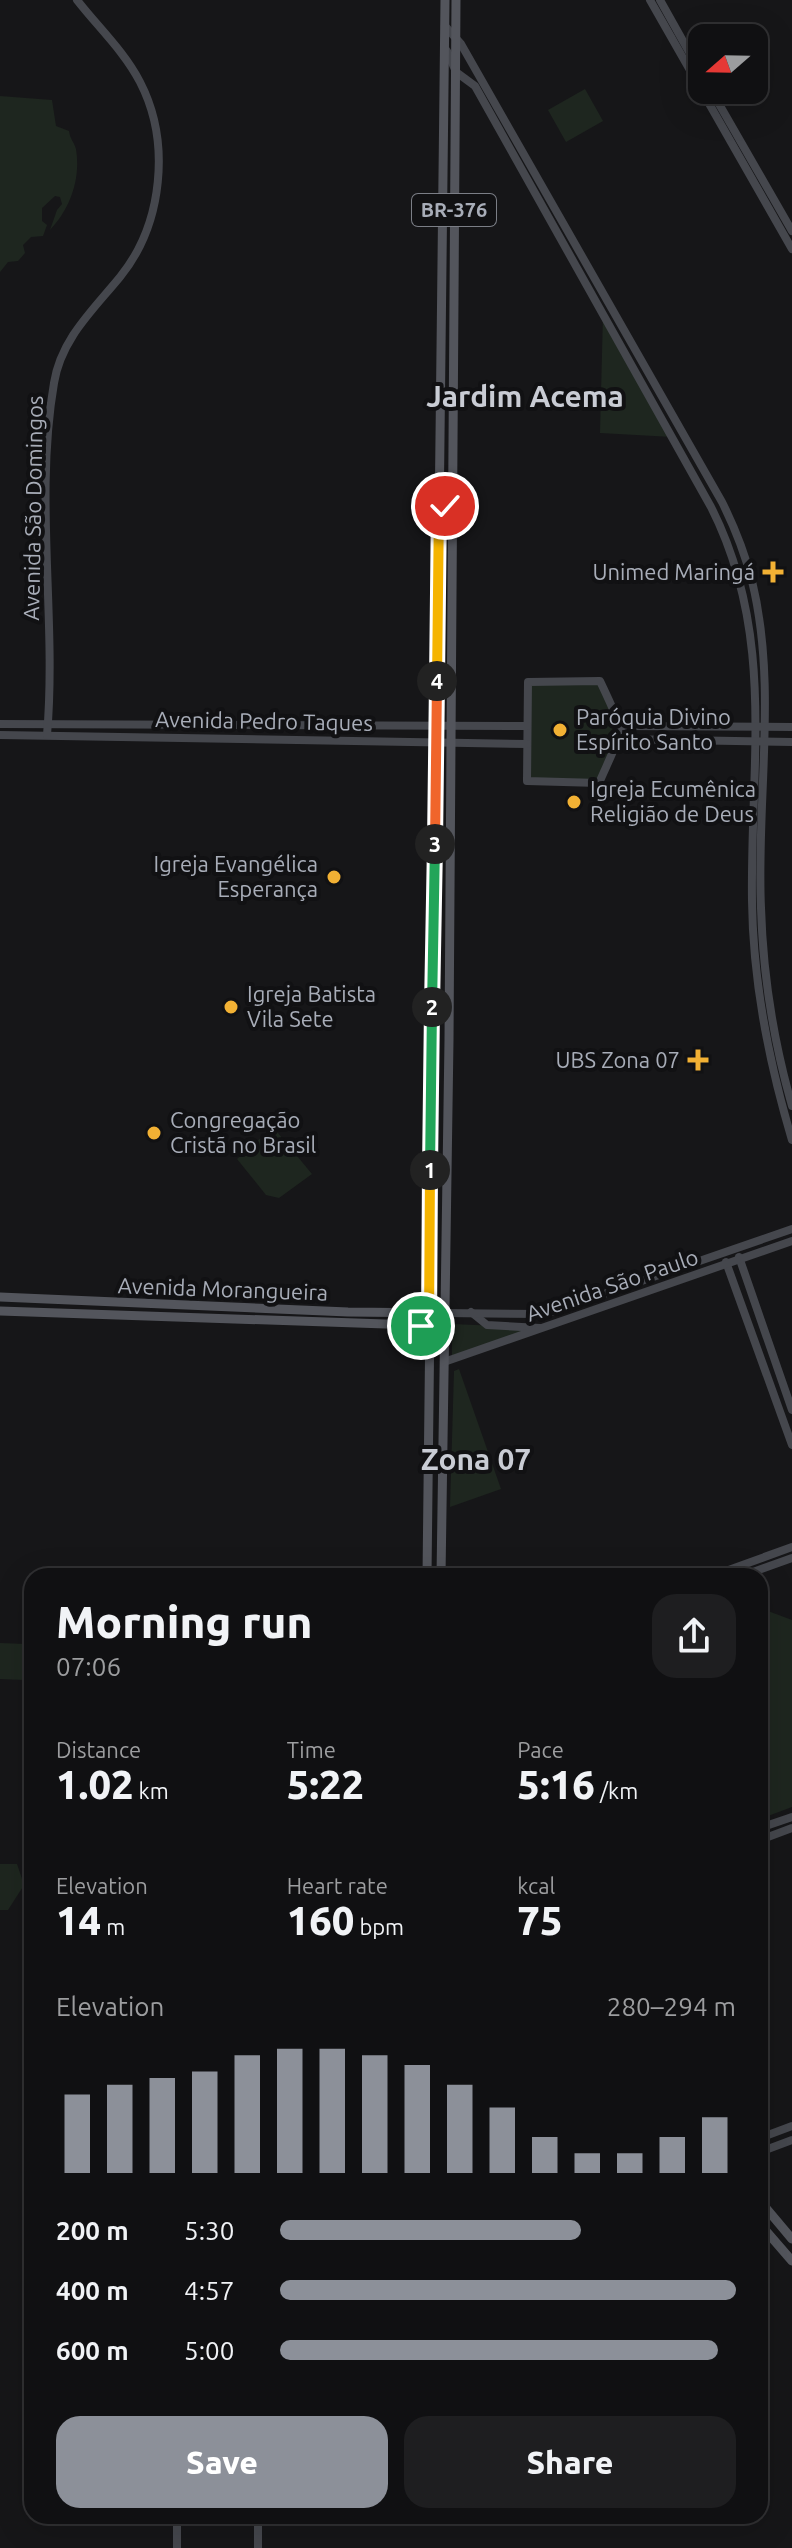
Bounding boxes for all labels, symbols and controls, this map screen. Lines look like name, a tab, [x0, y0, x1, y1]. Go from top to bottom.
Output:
north arrow	[688, 24, 768, 104]
map controls	[688, 24, 768, 104]
road number: BR-376	[412, 194, 496, 226]
district label: Jardim Acema	[426, 379, 624, 413]
street label: Avenida São Domingos	[18, 395, 47, 621]
pin	[411, 472, 479, 540]
icon: check	[423, 484, 467, 528]
place label: Unimed Maringá	[592, 559, 755, 584]
marker: Unimed Maringá	[762, 561, 784, 583]
pin: 4	[417, 661, 457, 701]
text: 4	[431, 668, 443, 693]
place label: Paróquia Divino Espírito Santo	[576, 704, 731, 754]
street label: Avenida Pedro Taques	[155, 706, 373, 735]
marker: Paróquia Divino Espírito Santo	[551, 721, 569, 739]
place label: Igreja Ecumênica Religião de Deus	[590, 776, 756, 826]
marker: Igreja Ecumênica Religião de Deus	[565, 793, 583, 811]
pin: 3	[415, 824, 455, 864]
text: 3	[429, 831, 441, 856]
place label: Igreja Evangélica Esperança	[154, 851, 318, 901]
marker: Igreja Evangélica Esperança	[325, 868, 343, 886]
place label: Igreja Batista Vila Sete	[247, 981, 376, 1031]
pin: 2	[412, 987, 452, 1027]
text: 2	[426, 994, 438, 1019]
marker: Igreja Batista Vila Sete	[222, 998, 240, 1016]
place label: UBS Zona 07	[556, 1047, 680, 1072]
marker: UBS Zona 07	[687, 1049, 709, 1071]
place label: Congregação Cristã no Brasil	[170, 1107, 317, 1157]
marker: Congregação Cristã no Brasil	[145, 1124, 163, 1142]
pin: 1	[410, 1150, 450, 1190]
text: 1	[424, 1157, 436, 1182]
street label: Avenida São Paulo	[523, 1243, 701, 1326]
street label: Avenida Morangueira	[117, 1272, 329, 1305]
pin	[387, 1292, 455, 1360]
icon: arrive	[399, 1304, 443, 1348]
district label: Zona 07	[421, 1442, 531, 1476]
button: share	[652, 1594, 736, 1678]
text: Morning run	[56, 1597, 312, 1646]
text: 07:06	[56, 1652, 121, 1681]
text: Distance	[56, 1737, 141, 1762]
text: Time	[287, 1737, 336, 1762]
text: Pace	[517, 1737, 564, 1762]
text: 1.02	[56, 1762, 134, 1807]
text: 5:22	[287, 1762, 364, 1807]
text: 5:16	[517, 1762, 595, 1807]
text: km	[134, 1778, 169, 1803]
text: /km	[595, 1778, 638, 1803]
text: Elevation	[56, 1873, 148, 1898]
text: Heart rate	[287, 1873, 388, 1898]
text: kcal	[517, 1873, 555, 1898]
text: 14	[56, 1898, 101, 1943]
text: 160	[287, 1898, 354, 1943]
text: 75	[517, 1898, 562, 1943]
text: m	[101, 1914, 125, 1939]
text: bpm	[354, 1914, 404, 1939]
text: Elevation	[56, 1992, 164, 2021]
text: 280–294 m	[607, 1992, 736, 2021]
text: 200 m	[56, 2216, 129, 2245]
text: 5:30	[184, 2216, 234, 2245]
text: 400 m	[56, 2276, 129, 2305]
text: 4:57	[184, 2276, 234, 2305]
text: 600 m	[56, 2336, 129, 2365]
text: 5:00	[184, 2336, 234, 2365]
button: Save	[56, 2416, 388, 2508]
button: Share	[404, 2416, 736, 2508]

